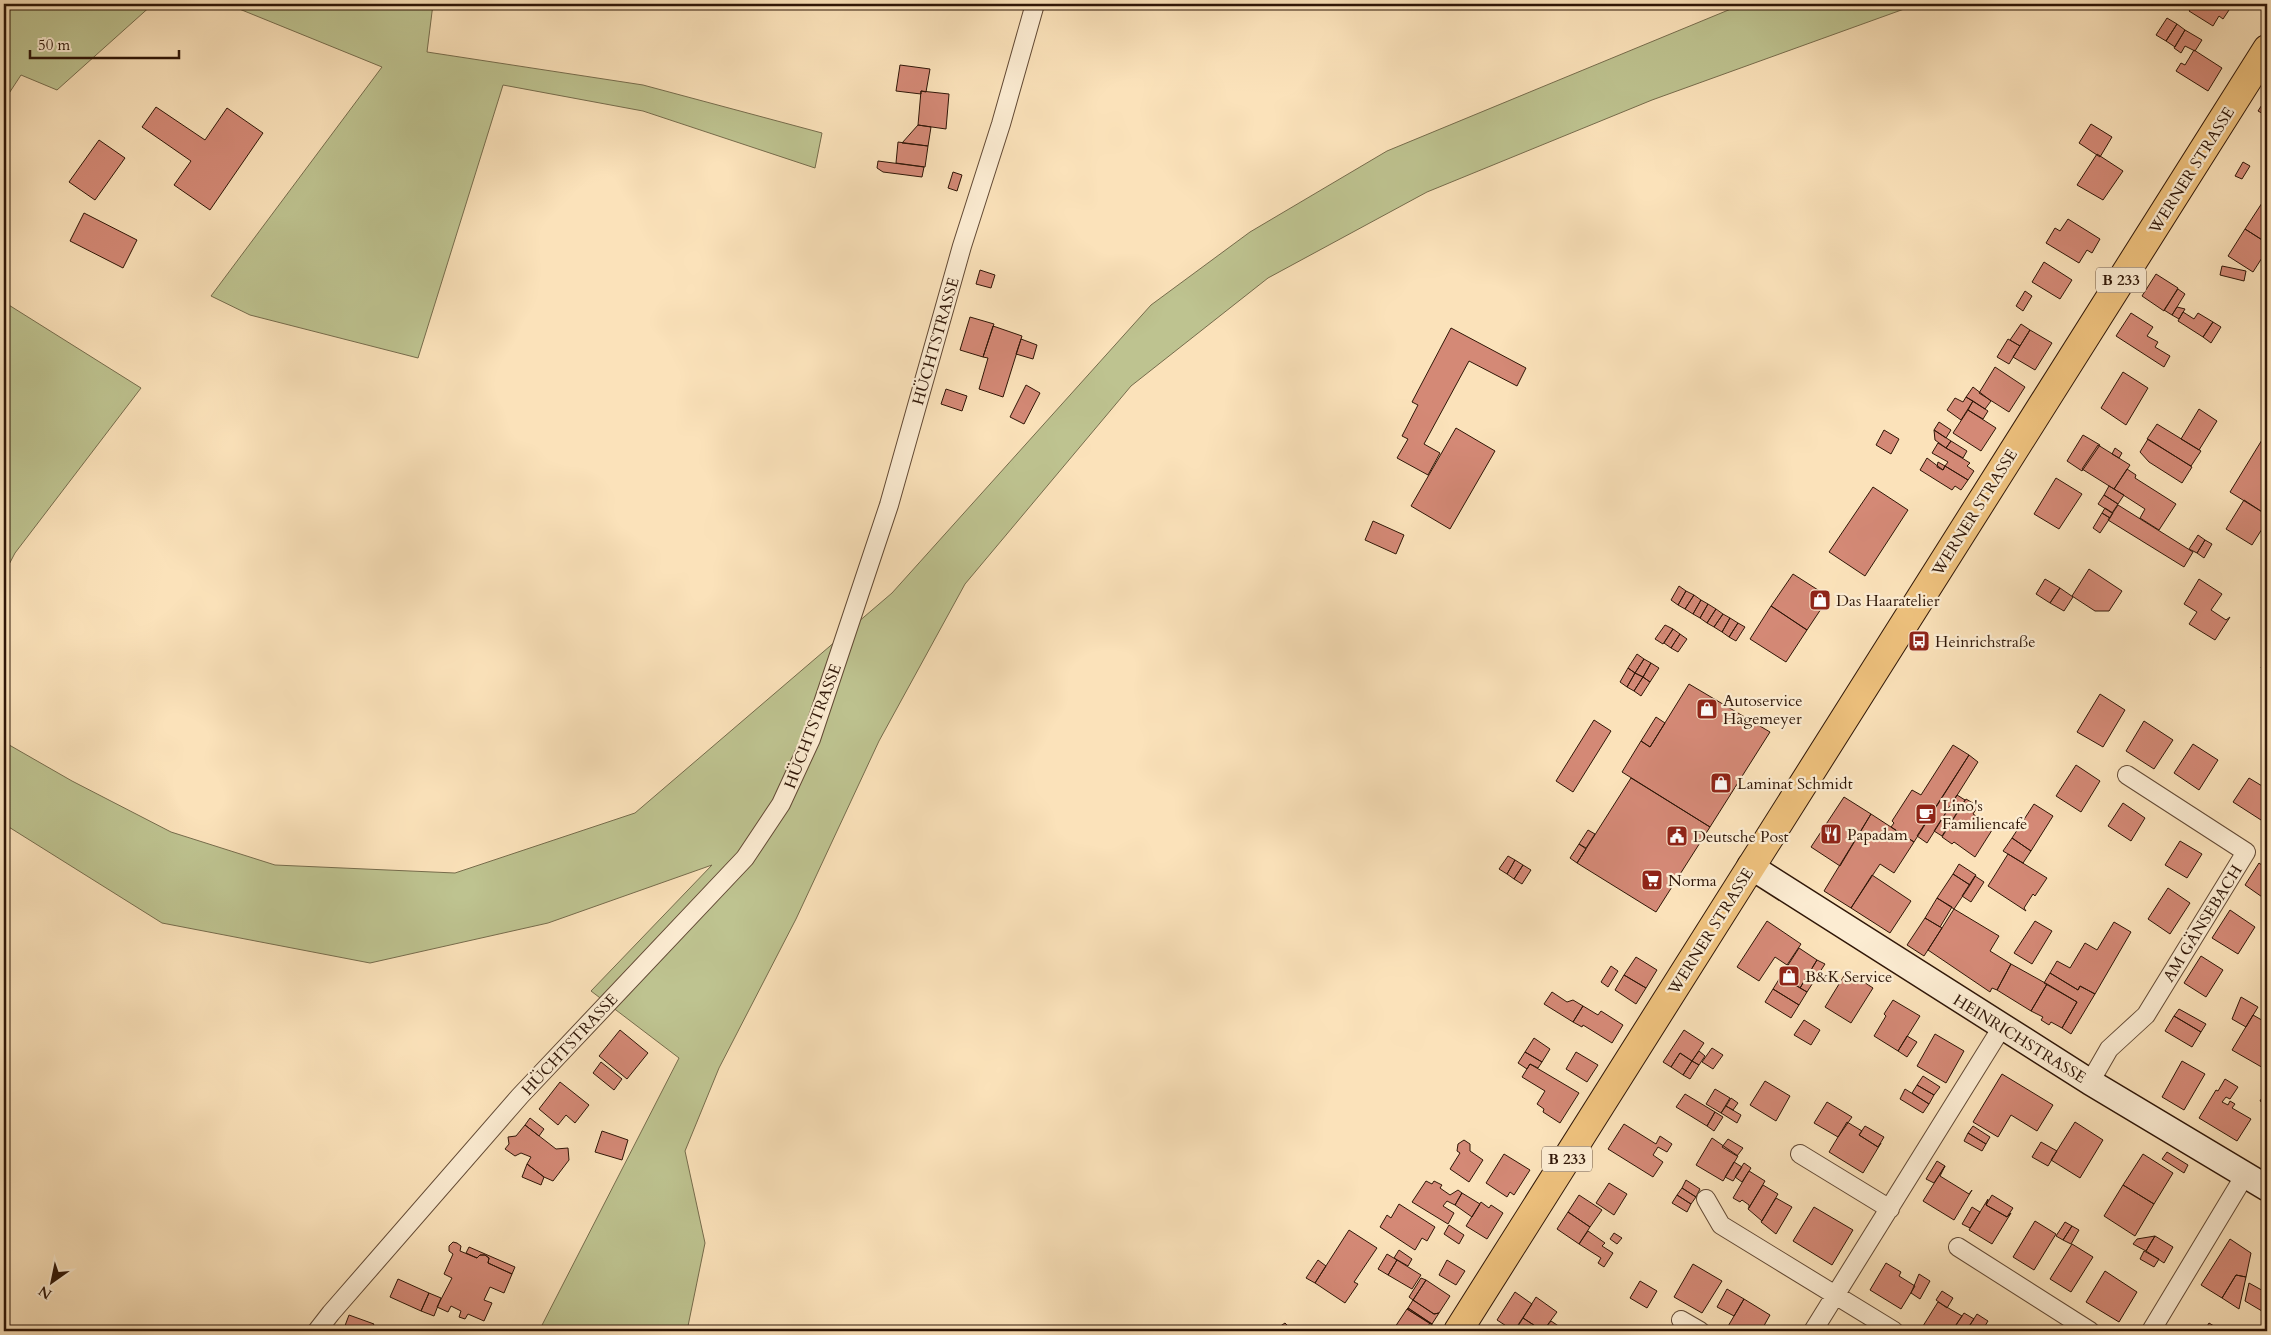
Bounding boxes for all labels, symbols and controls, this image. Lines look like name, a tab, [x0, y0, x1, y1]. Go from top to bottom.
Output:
scale bar	[30, 28, 179, 60]
text: 50 m	[38, 35, 70, 55]
street label: WERNER STRASSE	[2143, 103, 2240, 239]
road number: B 233	[2096, 268, 2146, 292]
street label: HÜCHTSTRASSE	[907, 275, 965, 408]
street label: WERNER STRASSE	[1926, 445, 2023, 581]
shop icon: Das Haaratelier	[1808, 588, 1832, 612]
place label: Das Haaratelier	[1836, 590, 1940, 612]
bus stop icon: Heinrichstraße	[1907, 629, 1931, 653]
place label: Heinrichstraße	[1935, 631, 2036, 653]
street label: HÜCHTSTRASSE	[779, 661, 847, 792]
place label: Autoservice Hagemeyer	[1723, 690, 1802, 730]
shop icon: Autoservice Hagemeyer	[1695, 697, 1719, 721]
shop icon: Laminat Schmidt	[1709, 771, 1733, 795]
place label: Laminat Schmidt	[1737, 773, 1853, 795]
place label: Lino's Familiencafe	[1942, 795, 2027, 835]
cafe icon: Lino's Familiencafe	[1914, 802, 1938, 826]
restaurant icon: Papadam	[1819, 822, 1843, 846]
public building icon: Deutsche Post	[1665, 824, 1689, 848]
place label: Papadam	[1847, 824, 1908, 846]
place label: Deutsche Post	[1693, 826, 1789, 848]
street label: AM GÄNSEBACH	[2158, 861, 2248, 986]
street label: WERNER STRASSE	[1662, 864, 1759, 1000]
supermarket icon: Norma	[1640, 868, 1664, 892]
place label: Norma	[1668, 870, 1717, 892]
shop icon: B&K Service	[1777, 964, 1801, 988]
place label: B&K Service	[1805, 966, 1892, 988]
street label: HÜCHTSTRASSE	[517, 989, 623, 1100]
street label: HEINRICHSTRASSE	[1949, 989, 2090, 1089]
road number: B 233	[1542, 1146, 1592, 1172]
north arrow	[28, 1258, 78, 1308]
text: N	[35, 1281, 55, 1304]

